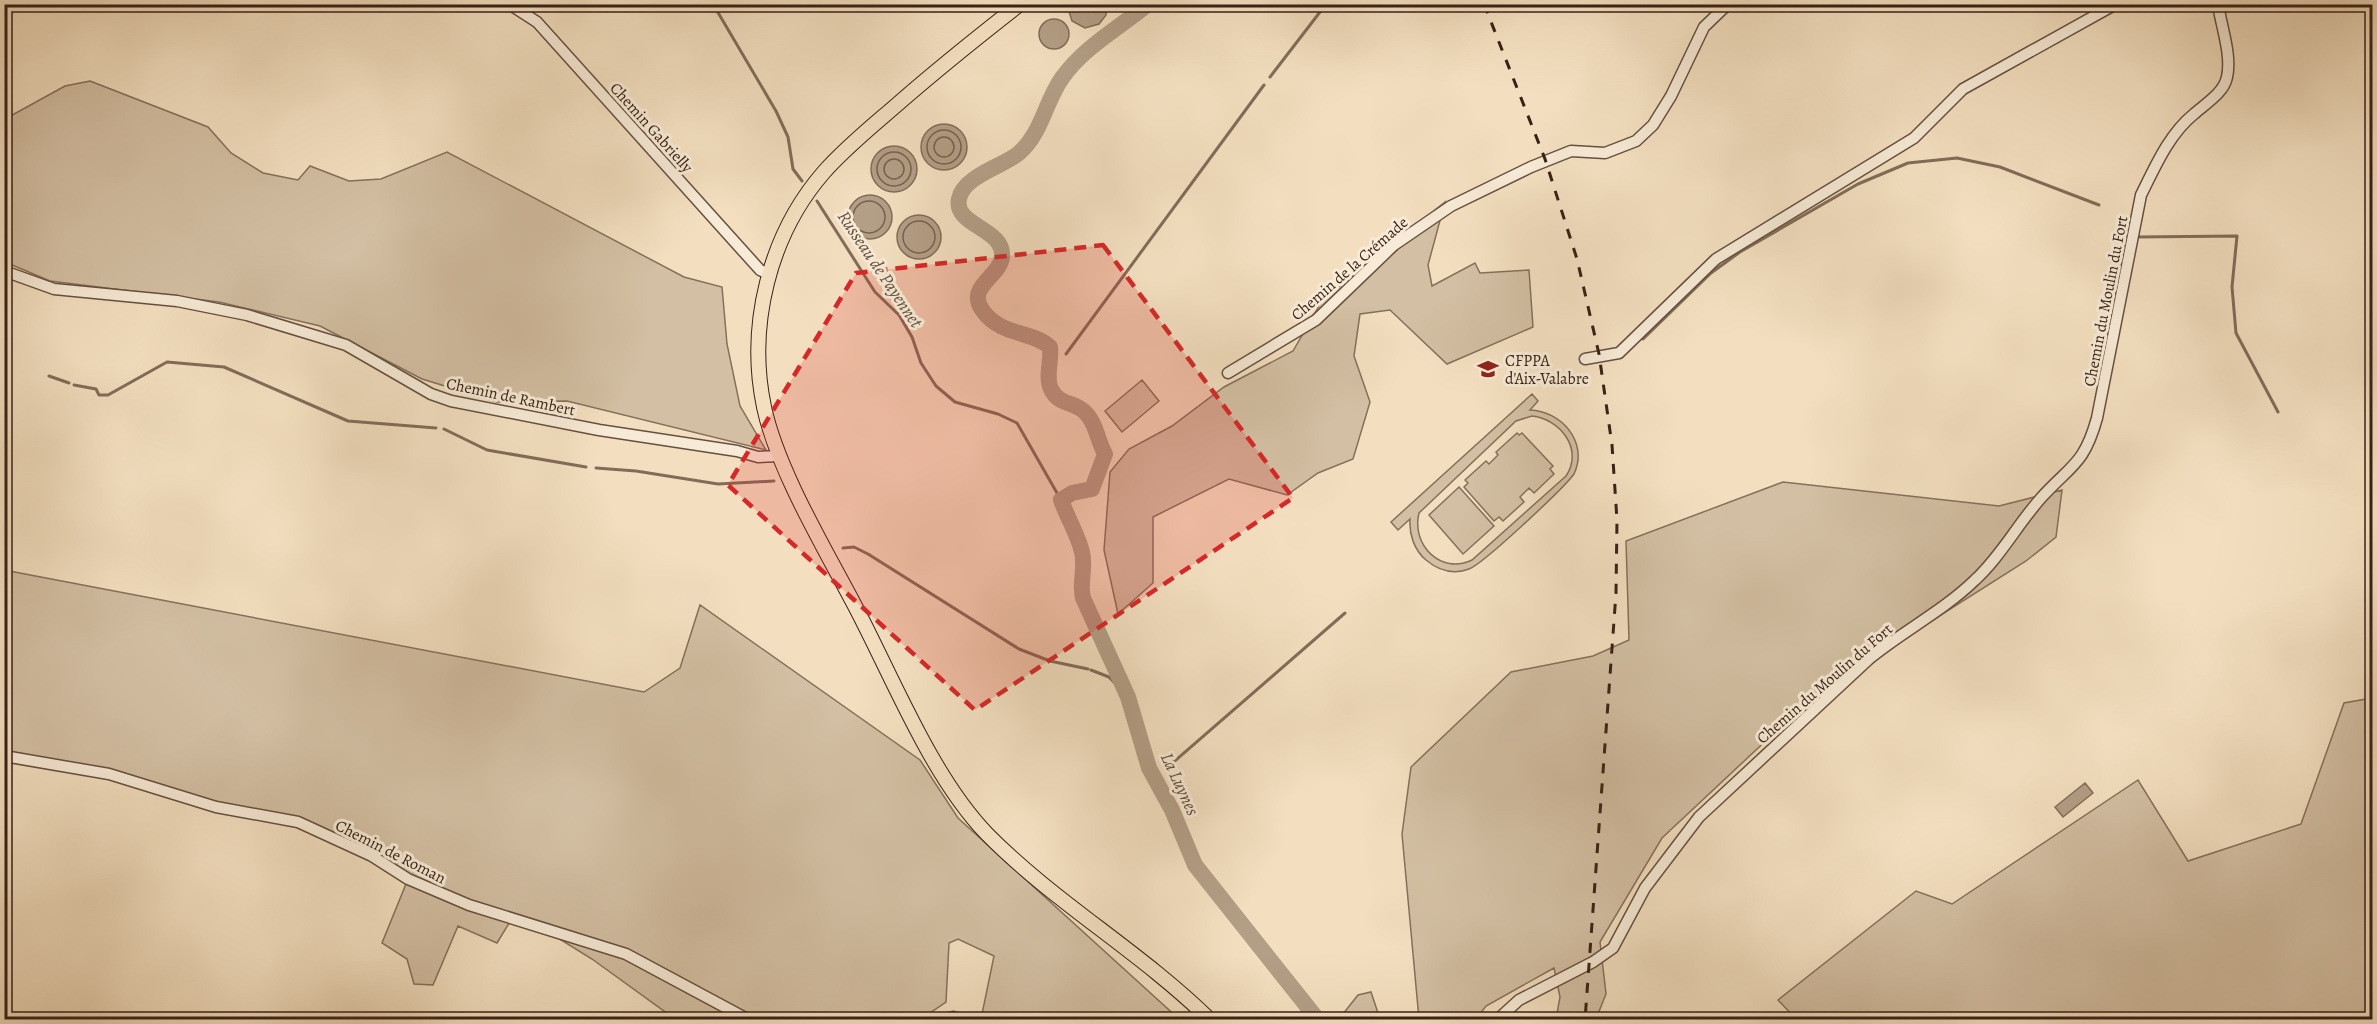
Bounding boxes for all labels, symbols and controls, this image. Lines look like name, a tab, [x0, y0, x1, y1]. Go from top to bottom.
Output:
street label: Chemin Gabrielly	[605, 78, 698, 178]
water label: Russeau de Payennet	[832, 206, 928, 333]
street label: Chemin de la Crémade	[1286, 212, 1413, 326]
street label: Chemin du Moulin du Fort	[2079, 214, 2133, 388]
place label: CFPPA d'Aix-Valabre	[1505, 350, 1589, 390]
school or university icon: CFPPA d'Aix-Valabre	[1476, 357, 1500, 381]
street label: Chemin de Rambert	[444, 373, 577, 421]
street label: Chemin du Moulin du Fort	[1752, 619, 1897, 749]
water label: La Luynes	[1155, 749, 1205, 819]
street label: Chemin de Roman	[332, 815, 450, 889]

